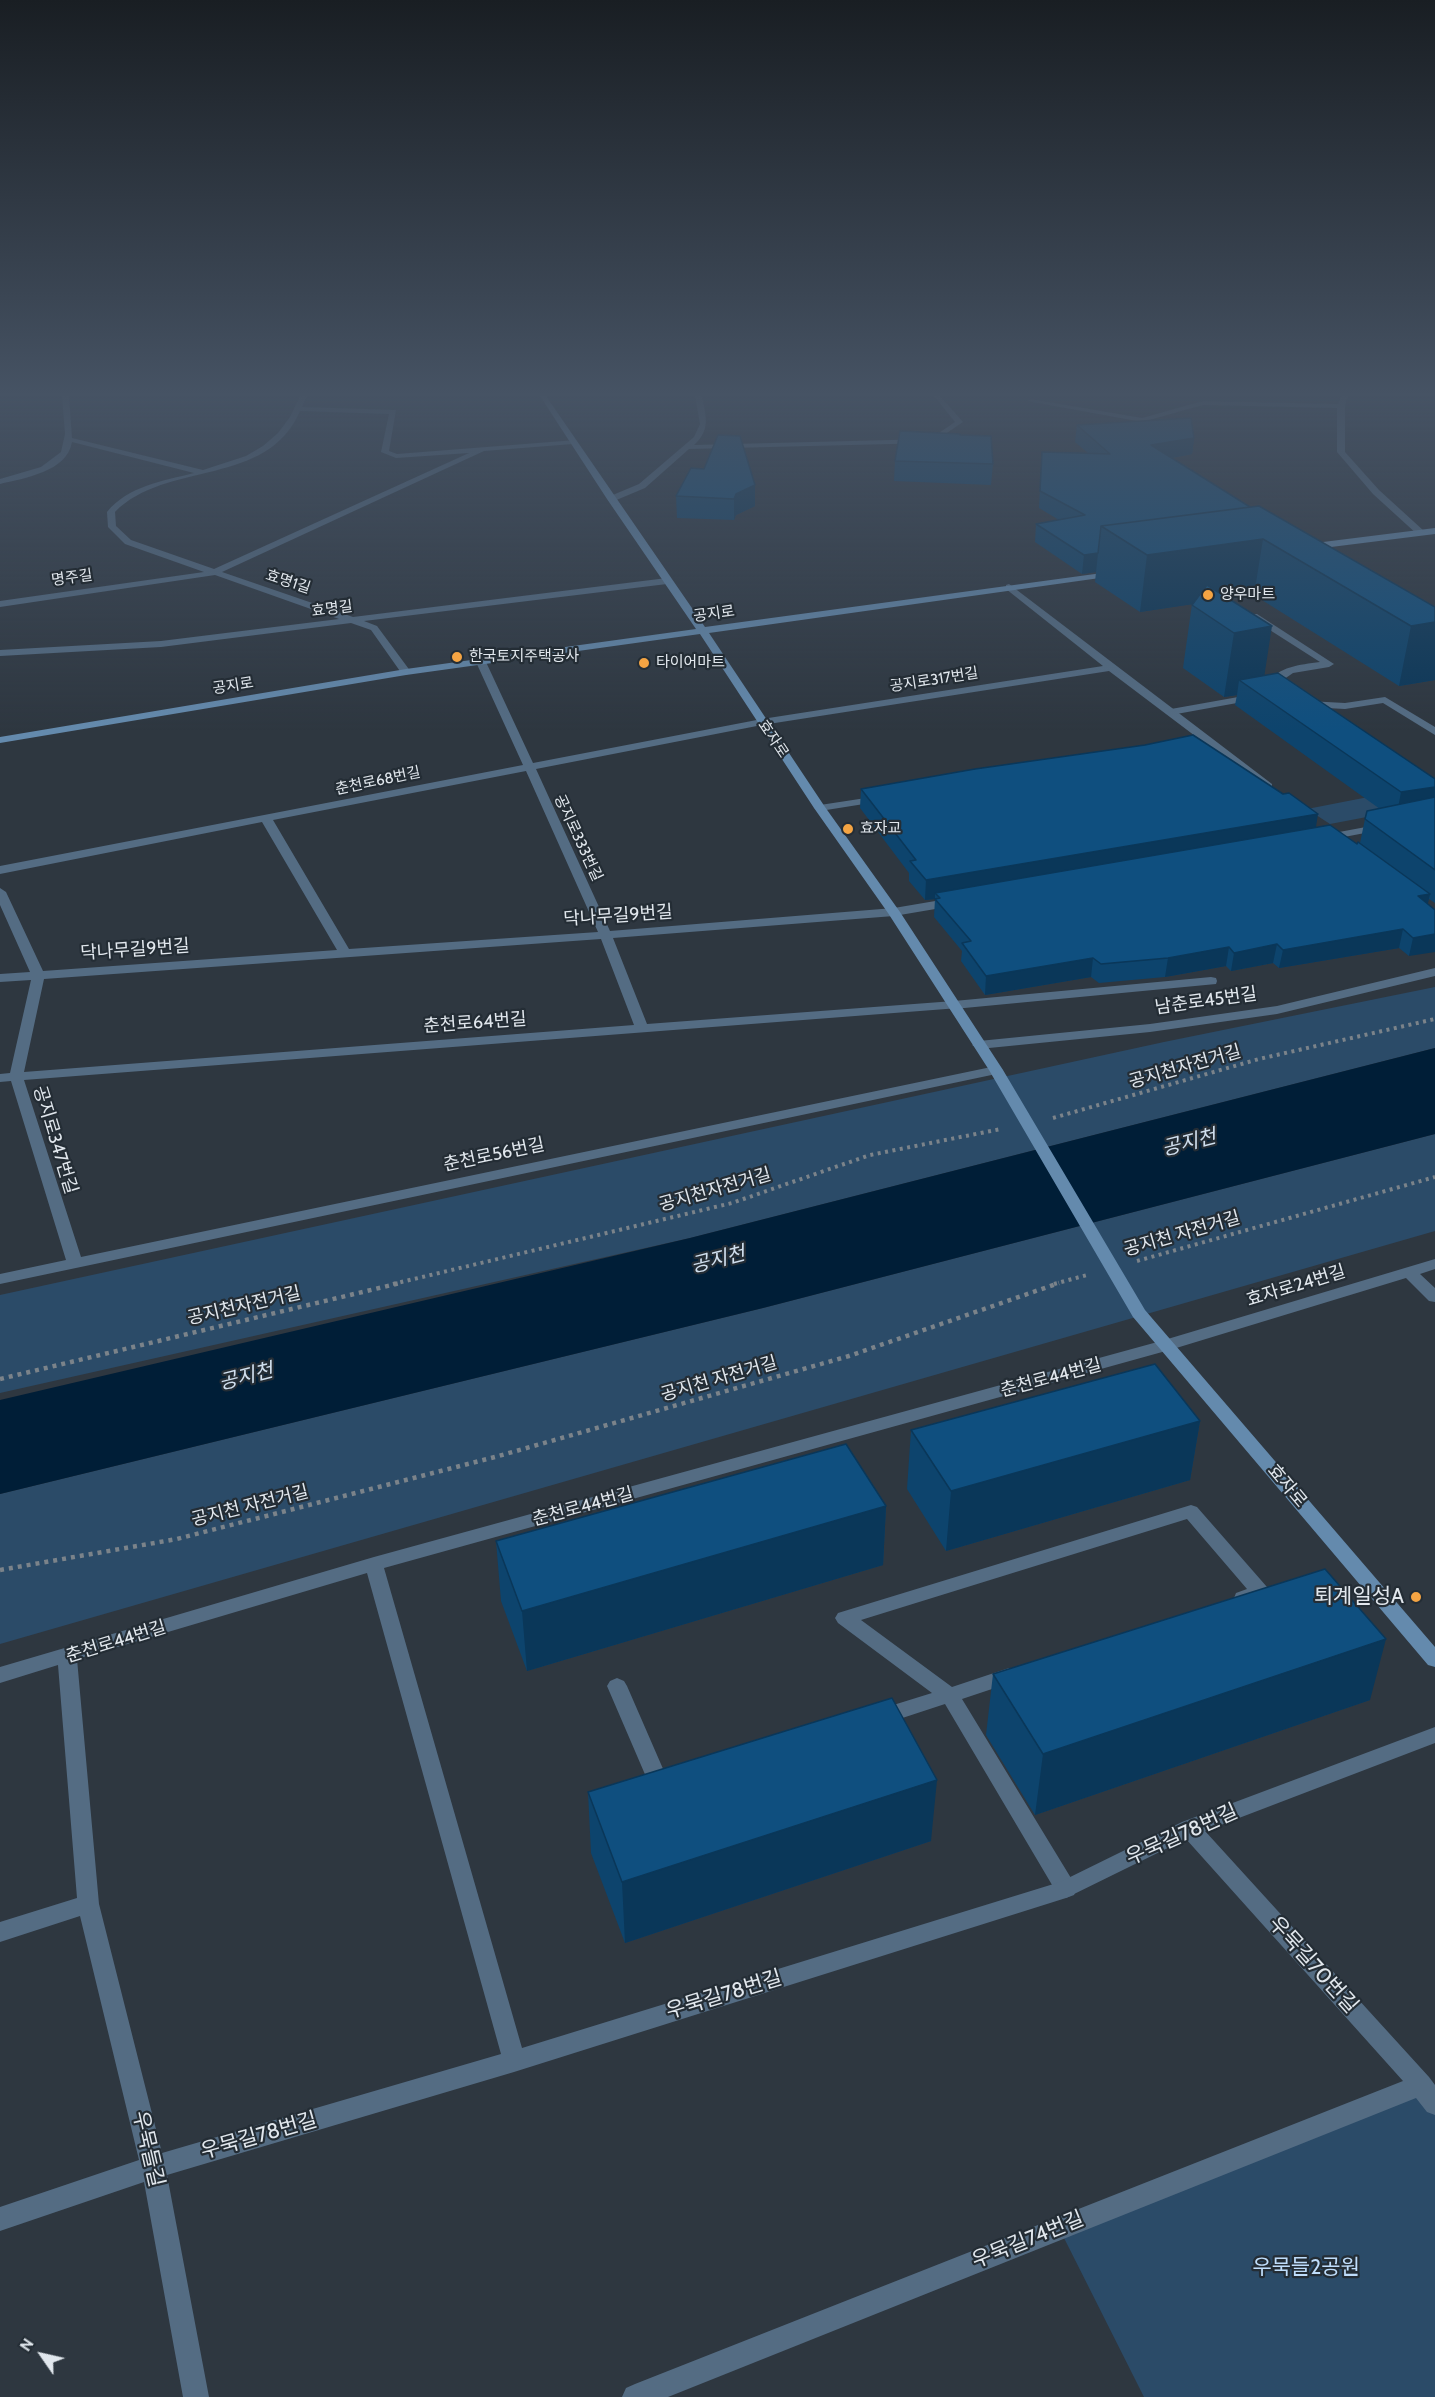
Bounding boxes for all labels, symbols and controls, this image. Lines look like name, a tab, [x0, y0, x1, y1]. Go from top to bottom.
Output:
street label: 명주길	[50, 566, 94, 590]
street label: 효명1길	[263, 566, 313, 598]
place label: 양우마트	[1220, 586, 1275, 604]
marker: 양우마트	[1201, 588, 1215, 602]
street label: 효명길	[310, 598, 354, 620]
street label: 공지로	[692, 602, 736, 626]
place label: 한국토지주택공사	[469, 648, 579, 666]
marker: 한국토지주택공사	[450, 650, 464, 664]
place label: 타이어마트	[656, 654, 725, 672]
marker: 타이어마트	[637, 656, 651, 670]
street label: 공지로317번길	[888, 664, 980, 696]
street label: 공지로	[211, 674, 255, 698]
street label: 효자로	[754, 717, 792, 761]
street label: 춘천로68번길	[334, 763, 422, 799]
street label: 공지로333번길	[550, 792, 606, 884]
place label: 효자교	[860, 820, 901, 838]
marker: 효자교	[841, 822, 855, 836]
street label: 닥나무길9번길	[563, 901, 673, 931]
street label: 닥나무길9번길	[80, 935, 190, 965]
street label: 남춘로45번길	[1154, 983, 1258, 1019]
street label: 춘천로64번길	[423, 1009, 527, 1037]
street label: 공지천자전거길	[1126, 1041, 1244, 1093]
street label: 공지로347번길	[28, 1083, 82, 1197]
water label: 공지천	[1159, 1125, 1219, 1161]
street label: 춘천로56번길	[441, 1134, 547, 1176]
street label: 공지천자전거길	[656, 1164, 774, 1216]
street label: 공지천 자전거길	[1121, 1207, 1243, 1261]
water label: 공지천	[688, 1242, 748, 1278]
street label: 효자로24번길	[1244, 1261, 1348, 1311]
street label: 공지천자전거길	[185, 1282, 303, 1330]
street label: 공지천 자전거길	[658, 1352, 780, 1406]
street label: 춘천로44번길	[998, 1354, 1104, 1402]
water label: 공지천	[216, 1359, 276, 1395]
street label: 효자로	[1263, 1460, 1311, 1512]
street label: 공지천 자전거길	[189, 1481, 311, 1531]
street label: 춘천로44번길	[530, 1483, 636, 1531]
place label: 퇴계일성A	[1314, 1584, 1404, 1610]
marker: 퇴계일성A	[1409, 1590, 1423, 1604]
street label: 춘천로44번길	[63, 1617, 169, 1667]
street label: 우묵길78번길	[1122, 1799, 1242, 1871]
street label: 우묵길70번길	[1263, 1911, 1363, 2019]
street label: 우묵길78번길	[663, 1965, 785, 2025]
street label: 우묵길78번길	[198, 2107, 320, 2165]
street label: 우묵들길	[127, 2109, 169, 2189]
street label: 우묵길74번길	[968, 2206, 1088, 2274]
park label: 우묵들2공원	[1252, 2255, 1360, 2281]
north arrow	[12, 2325, 72, 2385]
text: N	[16, 2335, 38, 2355]

